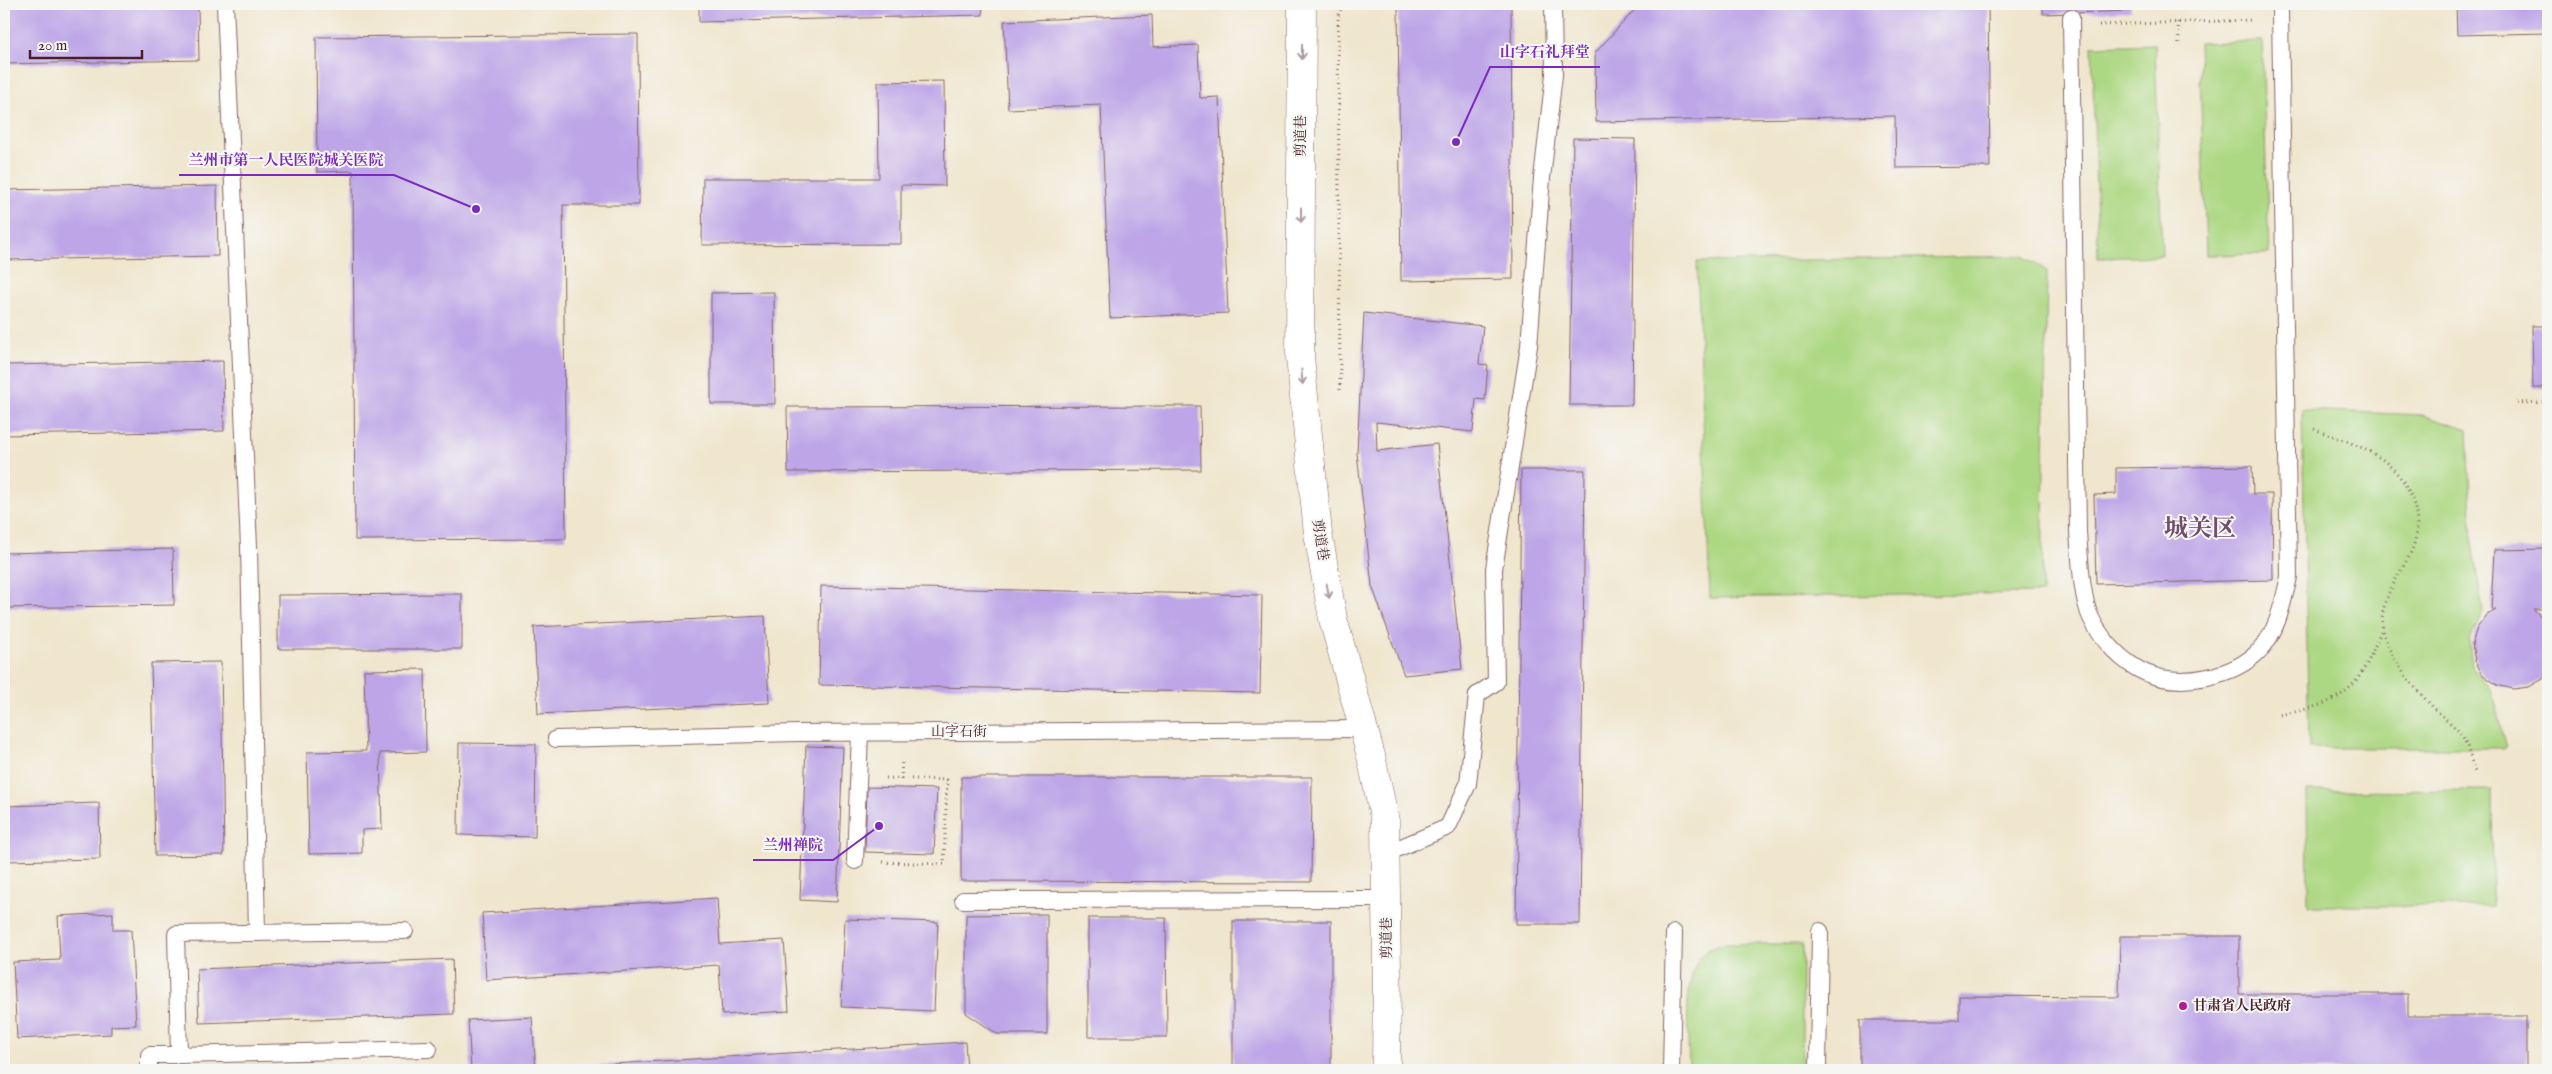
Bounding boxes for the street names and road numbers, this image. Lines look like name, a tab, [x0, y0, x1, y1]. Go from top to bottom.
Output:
street label: 剪道巷	[1292, 115, 1310, 157]
street label: 剪道巷	[1308, 518, 1332, 562]
street label: 山字石街	[931, 723, 987, 741]
street label: 剪道巷	[1378, 917, 1396, 959]

